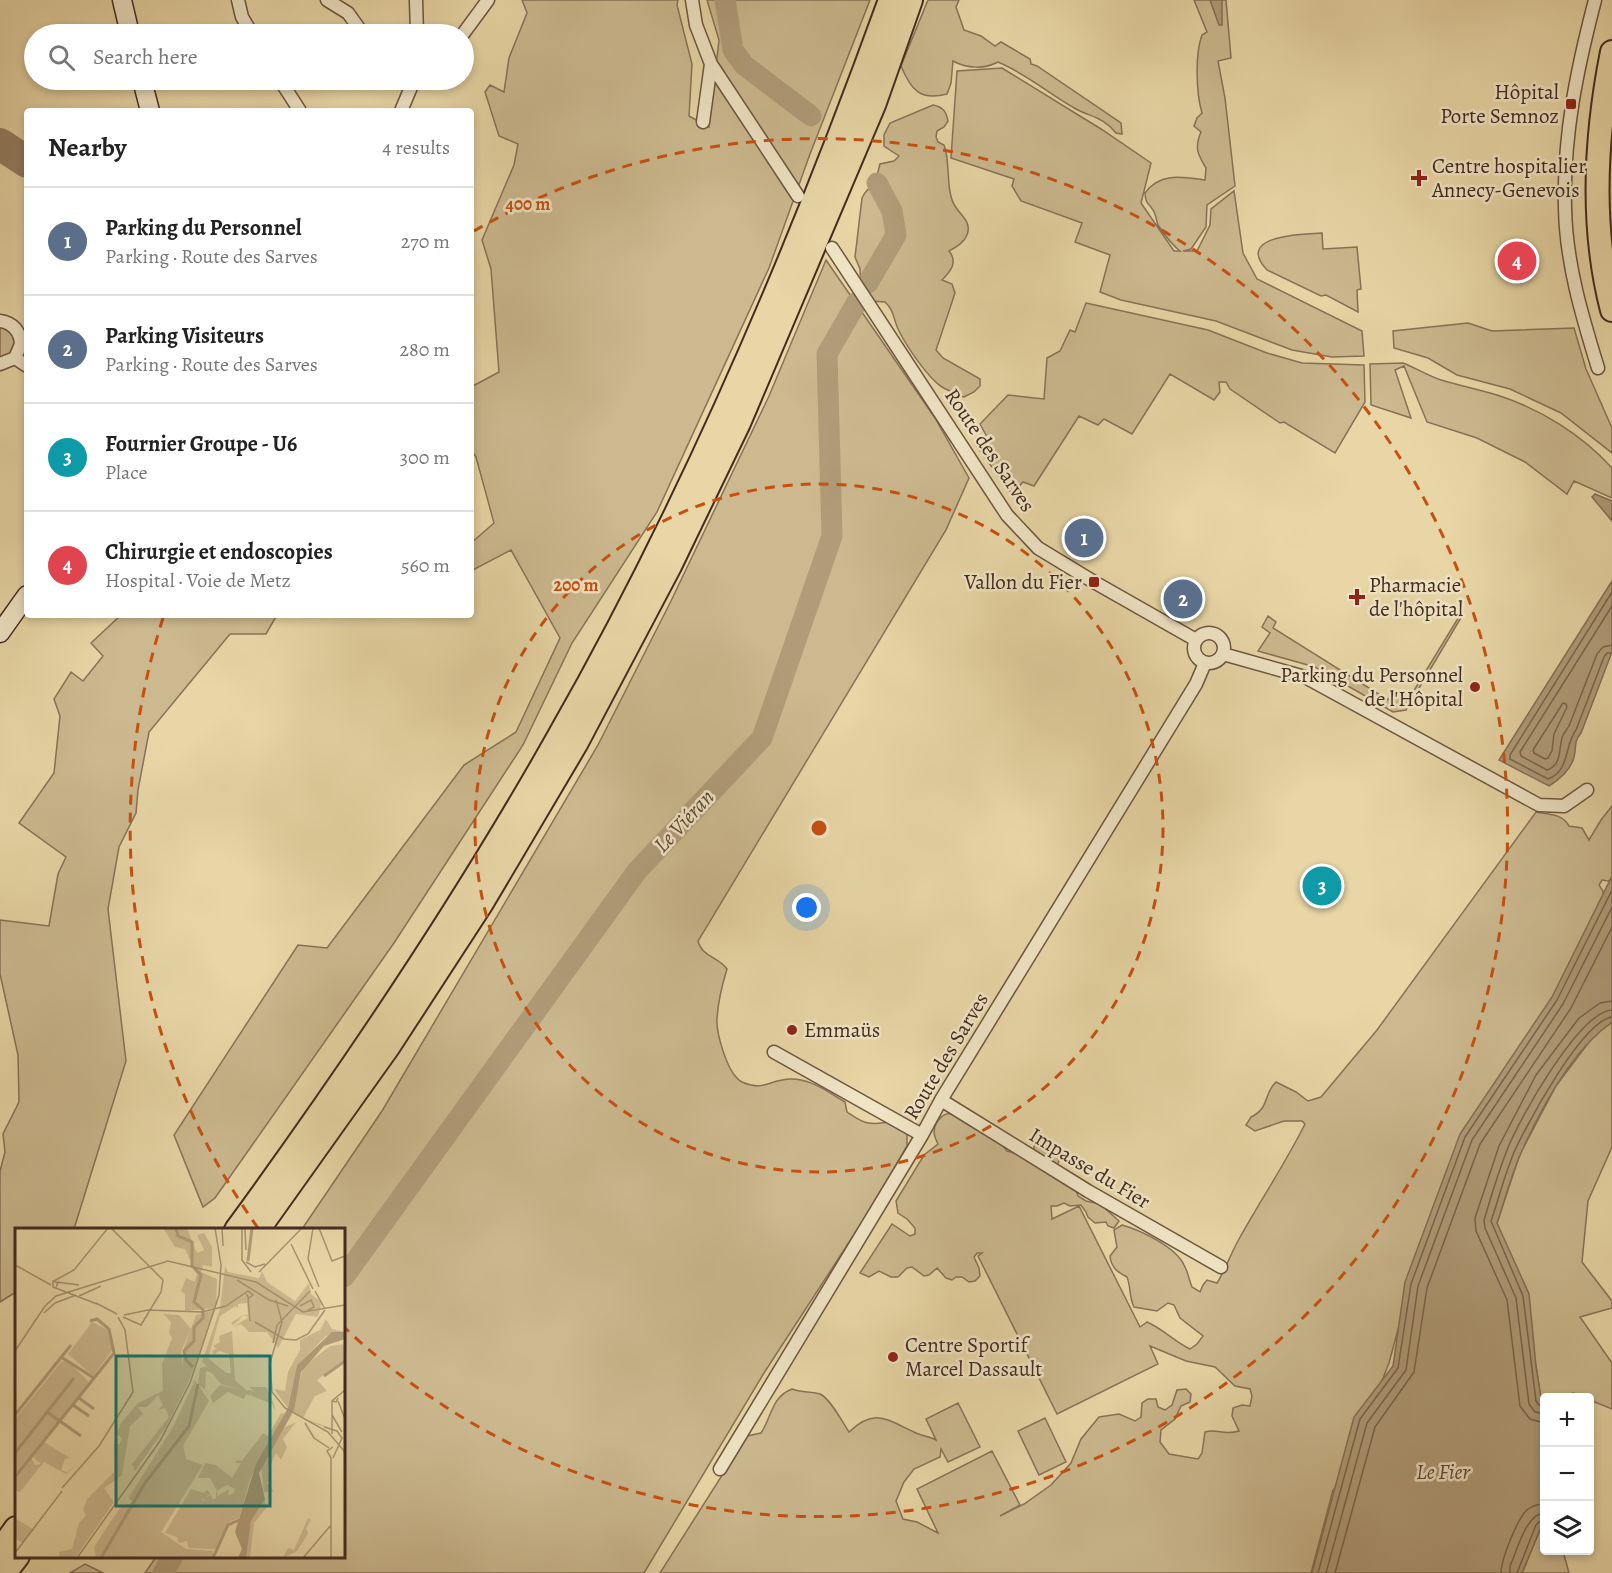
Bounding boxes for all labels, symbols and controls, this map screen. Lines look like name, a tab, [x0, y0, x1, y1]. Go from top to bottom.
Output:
search box	[24, 24, 474, 90]
icon: search	[45, 41, 78, 74]
text: Search here	[93, 42, 198, 72]
place label: Hôpital Porte Semnoz	[1440, 78, 1559, 130]
marker: Hôpital Porte Semnoz	[1564, 97, 1578, 111]
text: Nearby	[48, 130, 127, 165]
text: 4 results	[382, 134, 450, 161]
place label: Centre hospitalier Annecy-Genevois	[1431, 152, 1586, 204]
marker: Centre hospitalier Annecy-Genevois	[1410, 169, 1428, 187]
text: 400 m	[506, 192, 550, 216]
text: Parking du Personnel	[105, 213, 302, 243]
text: 1	[64, 228, 71, 255]
text: 270 m	[401, 228, 450, 255]
pin: 4	[1498, 238, 1537, 284]
text: Parking · Route des Sarves	[105, 243, 318, 270]
text: Parking Visiteurs	[105, 321, 264, 351]
text: 2	[63, 336, 72, 363]
text: 280 m	[400, 336, 450, 363]
text: Parking · Route des Sarves	[105, 351, 318, 378]
street label: Route des Sarves	[938, 383, 1042, 517]
text: Fournier Groupe - U6	[105, 429, 297, 459]
text: 3	[63, 444, 72, 471]
text: 300 m	[400, 444, 450, 471]
text: Place	[105, 459, 147, 486]
pin: 1	[1064, 516, 1104, 560]
text: Chirurgie et endoscopies	[105, 537, 333, 567]
text: 4	[63, 552, 72, 579]
text: 560 m	[401, 552, 450, 579]
text: Hospital · Voie de Metz	[105, 567, 291, 594]
place label: Vallon du Fier	[963, 568, 1082, 596]
place label: Pharmacie de l'hôpital	[1369, 571, 1463, 623]
text: 200 m	[553, 573, 599, 597]
marker: Vallon du Fier	[1087, 575, 1101, 589]
pin: 2	[1164, 576, 1202, 622]
marker: Pharmacie de l'hôpital	[1350, 590, 1364, 604]
place label: Parking du Personnel de l'Hôpital	[1280, 661, 1463, 713]
marker: Parking du Personnel de l'Hôpital	[1468, 680, 1482, 694]
water label: Le Viéran	[647, 783, 721, 859]
centre of rings	[809, 818, 829, 838]
pin: 3	[1302, 864, 1342, 908]
your location	[792, 893, 821, 922]
street label: Route des Sarves	[897, 987, 995, 1125]
place label: Emmaüs	[804, 1016, 880, 1044]
marker: Emmaüs	[785, 1023, 799, 1037]
street label: Impasse du Fier	[1024, 1121, 1156, 1215]
inset map	[15, 1228, 345, 1558]
place label: Centre Sportif Marcel Dassault	[905, 1331, 1042, 1383]
marker: Centre Sportif Marcel Dassault	[886, 1350, 900, 1364]
map controls	[1540, 1393, 1594, 1555]
button: +	[1540, 1393, 1594, 1447]
button: −	[1540, 1447, 1594, 1501]
water label: Le Fier	[1416, 1457, 1471, 1487]
button: layers	[1540, 1501, 1594, 1555]

